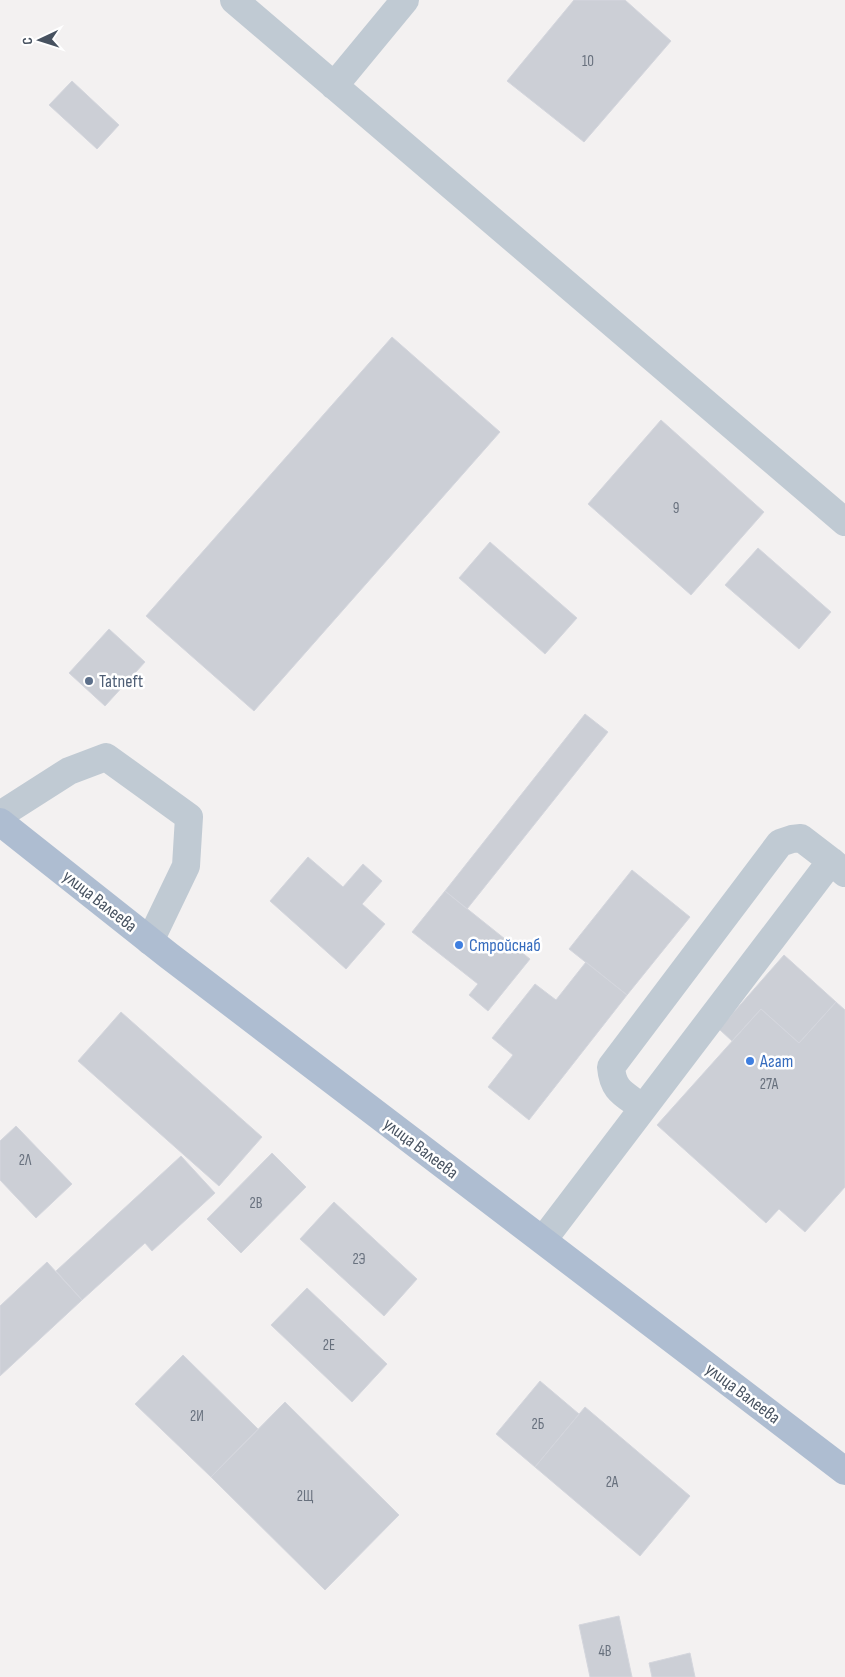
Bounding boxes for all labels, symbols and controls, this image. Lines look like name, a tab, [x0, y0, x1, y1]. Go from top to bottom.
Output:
north arrow	[15, 15, 65, 65]
text: С	[19, 37, 36, 45]
house number: 10	[582, 52, 594, 71]
house number: 9	[673, 499, 679, 518]
place label: Tatneft	[99, 671, 144, 692]
marker: Tatneft	[83, 675, 95, 687]
street label: улица Валеева	[58, 866, 141, 937]
place label: Стройснаб	[469, 935, 541, 956]
marker: Стройснаб	[453, 939, 465, 951]
place label: Агат	[759, 1051, 793, 1072]
marker: Агат	[744, 1055, 756, 1067]
house number: 27А	[760, 1075, 779, 1094]
street label: улица Валеева	[379, 1113, 462, 1183]
house number: 2Л	[19, 1151, 32, 1170]
house number: 2В	[250, 1194, 263, 1213]
house number: 2Э	[352, 1250, 366, 1269]
house number: 2Е	[323, 1336, 335, 1355]
street label: улица Валеева	[701, 1358, 784, 1428]
house number: 2И	[190, 1407, 204, 1426]
house number: 2Б	[532, 1415, 545, 1434]
house number: 2А	[606, 1473, 619, 1492]
house number: 2Щ	[297, 1487, 314, 1506]
house number: 4В	[599, 1642, 612, 1661]

